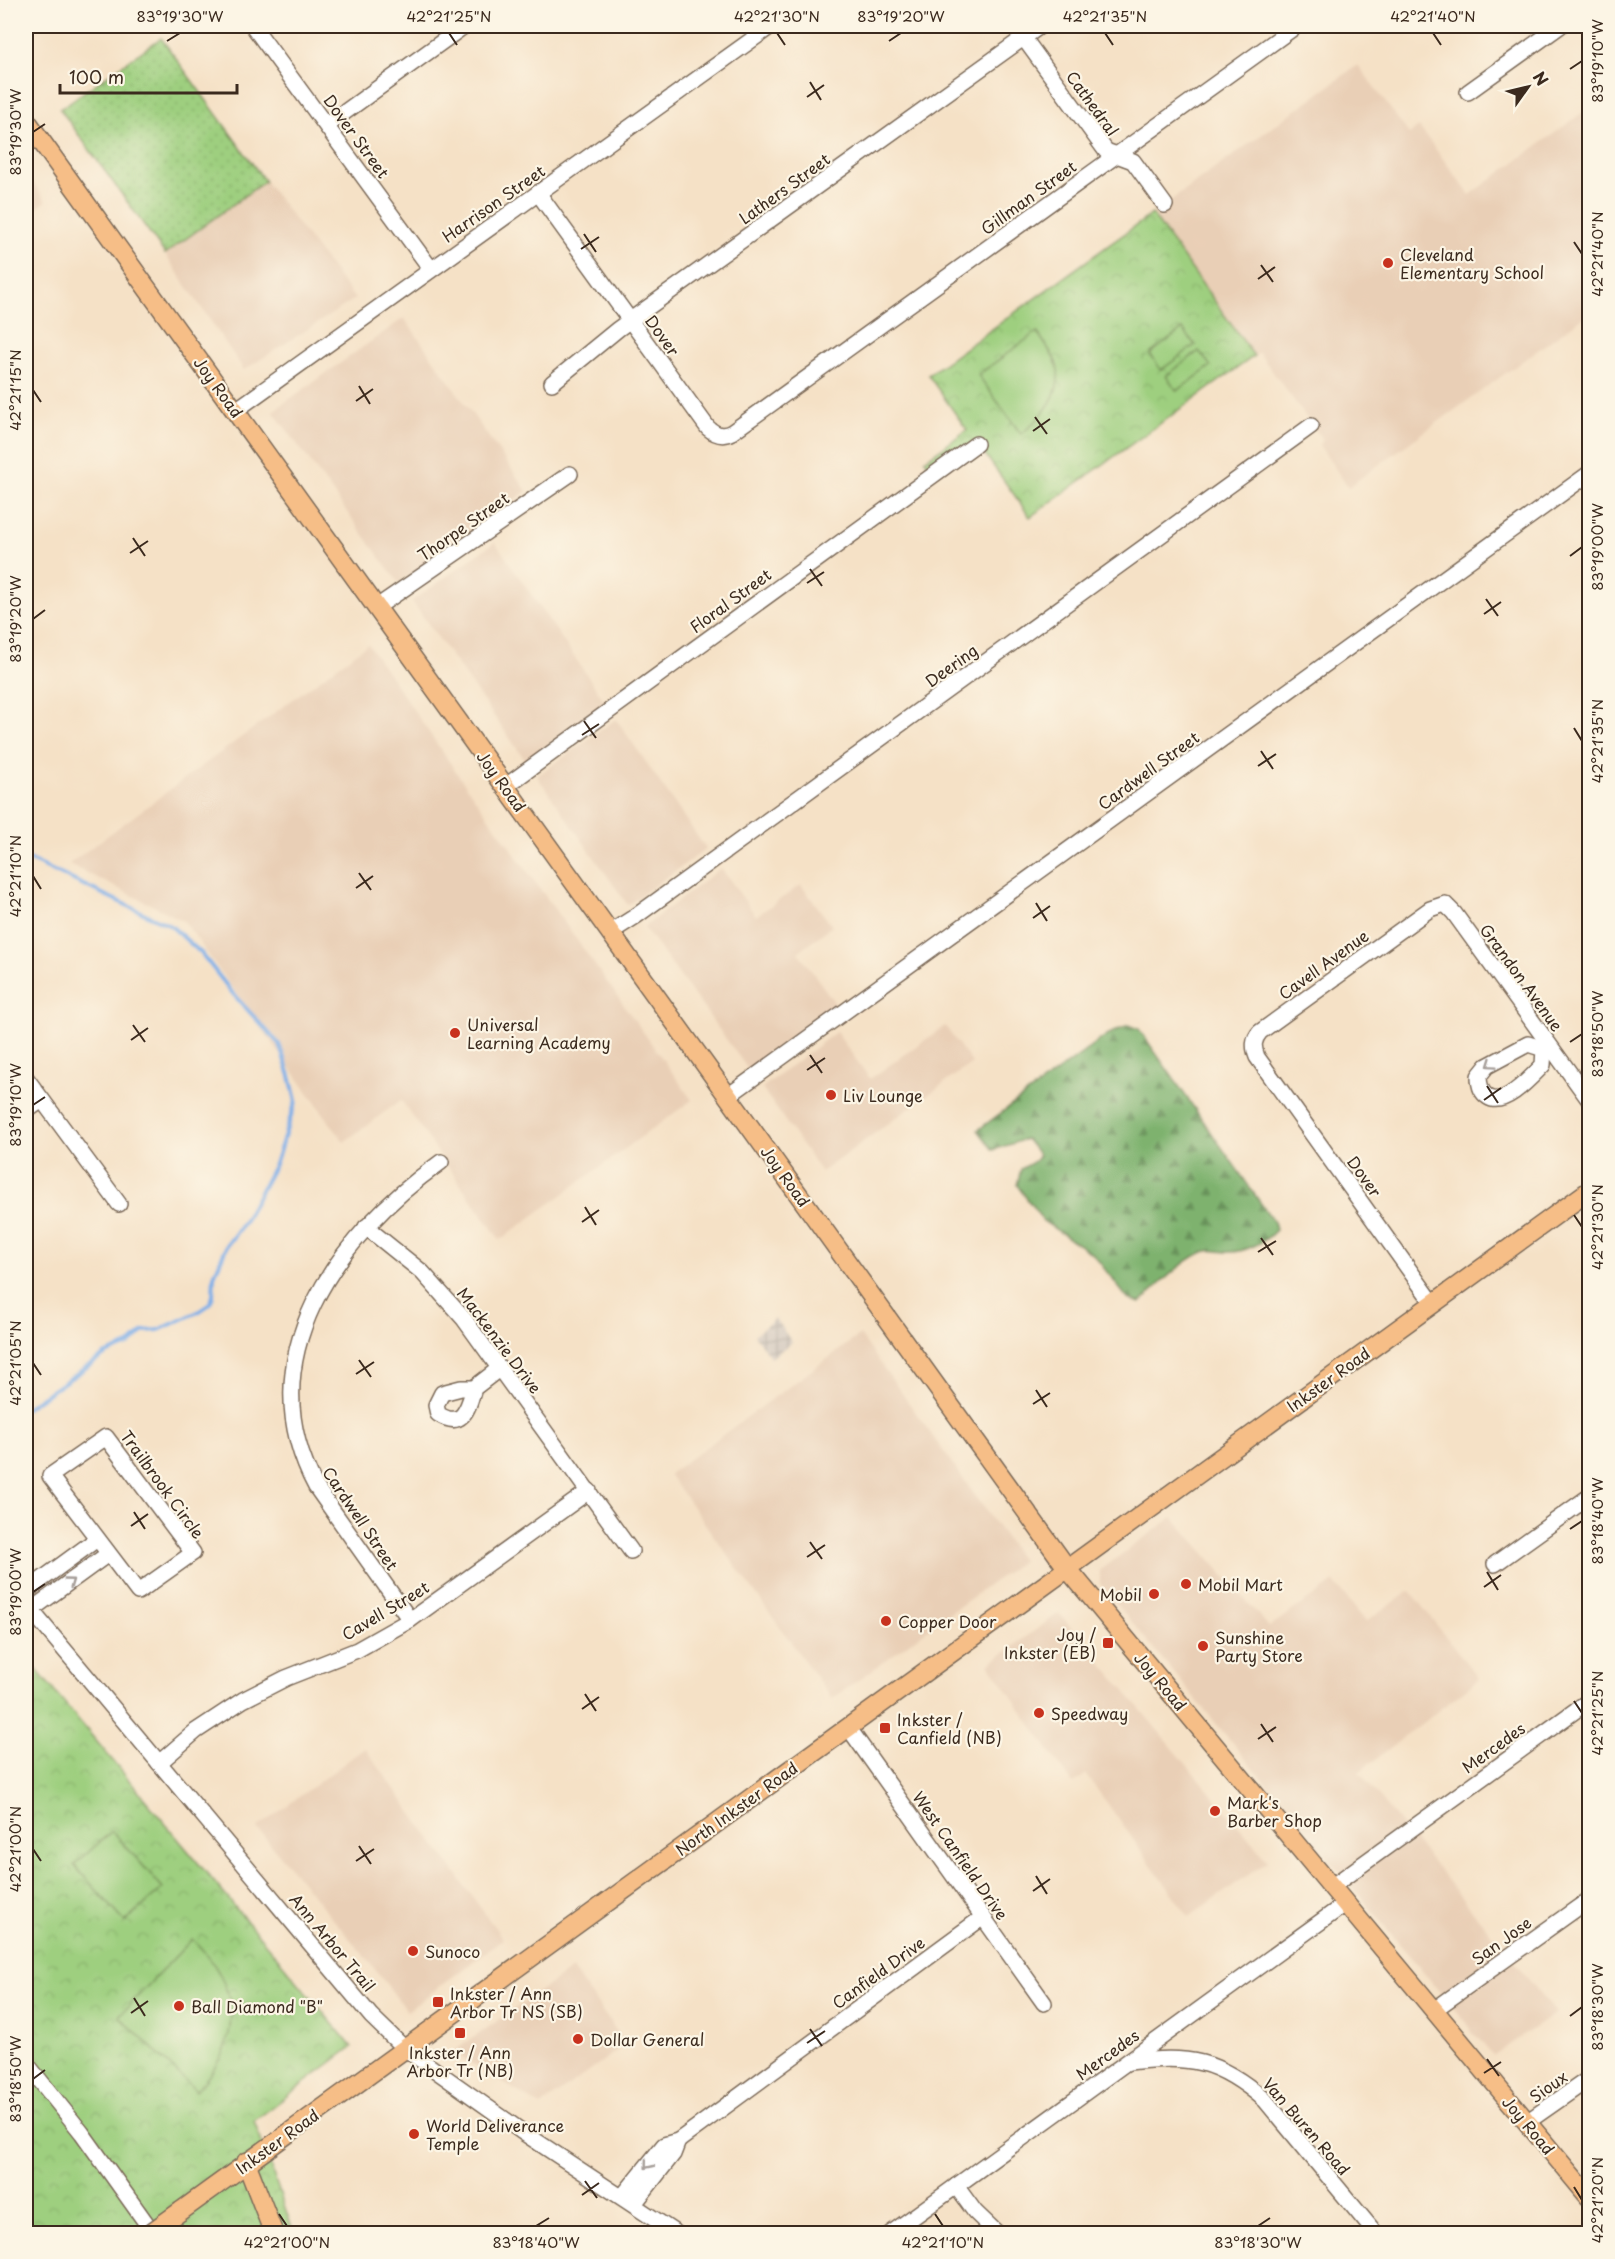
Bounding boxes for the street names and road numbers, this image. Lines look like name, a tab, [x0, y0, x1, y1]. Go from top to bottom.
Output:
street label: Cathedral	[1061, 65, 1125, 141]
street label: Dover Street	[318, 89, 396, 183]
street label: Lathers Street	[733, 146, 835, 229]
street label: Gillman Street	[975, 154, 1081, 240]
street label: Harrison Street	[436, 158, 550, 248]
street label: Dover	[640, 310, 686, 361]
street label: Joy Road	[189, 351, 249, 423]
street label: Thorpe Street	[412, 485, 514, 566]
street label: Floral Street	[684, 562, 776, 638]
street label: Deering	[920, 638, 982, 692]
street label: Cardwell Street	[1092, 725, 1204, 815]
street label: Joy Road	[472, 745, 532, 817]
street label: Grandon Avenue	[1475, 918, 1569, 1036]
street label: Cavell Avenue	[1273, 923, 1373, 1005]
street label: Joy Road	[756, 1140, 816, 1212]
street label: Dover	[1342, 1151, 1388, 1202]
street label: Mackenzie Drive	[452, 1282, 548, 1398]
street label: Inkster Road	[1281, 1341, 1375, 1417]
street label: Trailbrook Circle	[115, 1425, 211, 1543]
street label: Cardwell Street	[317, 1461, 405, 1575]
street label: Cavell Street	[337, 1574, 434, 1646]
street label: Joy Road	[1129, 1646, 1193, 1716]
street label: Mercedes	[1456, 1716, 1530, 1778]
street label: North Inkster Road	[670, 1755, 802, 1861]
street label: West Canfield Drive	[907, 1786, 1015, 1924]
street label: Ann Arbor Trail	[285, 1888, 381, 1996]
street label: San Jose	[1466, 1910, 1536, 1970]
street label: Canfield Drive	[827, 1930, 929, 2014]
street label: Mercedes	[1070, 2023, 1144, 2085]
street label: Sioux	[1524, 2064, 1572, 2108]
street label: Van Buren Road	[1258, 2072, 1356, 2180]
street label: Joy Road	[1497, 2090, 1561, 2160]
street label: Inkster Road	[230, 2103, 324, 2179]

